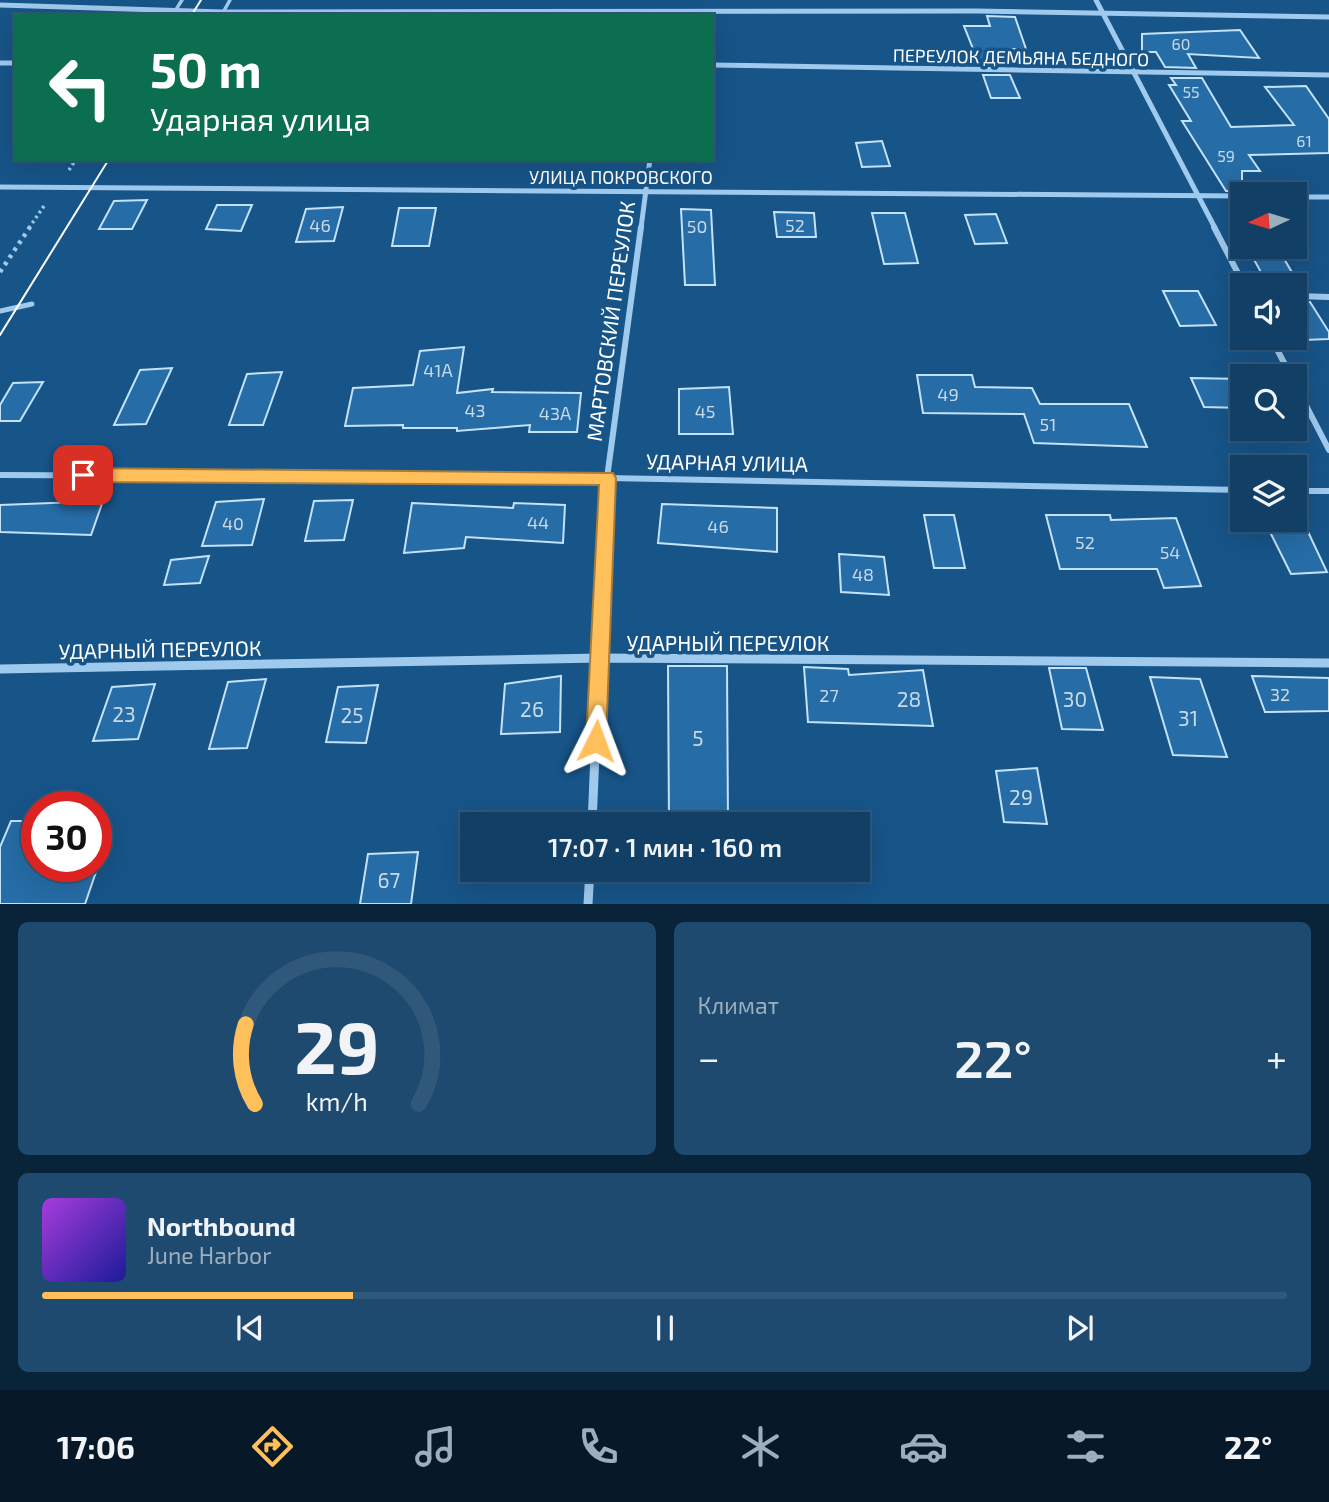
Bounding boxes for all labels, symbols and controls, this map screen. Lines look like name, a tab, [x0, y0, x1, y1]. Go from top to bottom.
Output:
house number: 60	[1172, 34, 1190, 53]
text: 50 m	[150, 39, 262, 98]
icon: left	[35, 42, 126, 133]
street label: ПЕРЕУЛОК ДЕМЬЯНА БЕДНОГО	[893, 44, 1149, 70]
house number: 55	[1182, 82, 1200, 101]
text: Ударная улица	[150, 99, 371, 137]
house number: 61	[1296, 131, 1312, 150]
house number: 59	[1217, 146, 1235, 165]
street label: УЛИЦА ПОКРОВСКОГО	[529, 166, 713, 188]
north arrow	[1230, 182, 1307, 259]
map controls	[1230, 182, 1307, 532]
street label: МАРТОВСКИЙ ПЕРЕУЛОК	[581, 199, 639, 443]
house number: 46	[309, 214, 331, 236]
house number: 52	[785, 214, 805, 236]
house number: 50	[687, 215, 707, 237]
button: sound	[1230, 273, 1307, 350]
house number: 41А	[423, 359, 454, 381]
button: search	[1230, 364, 1307, 441]
house number: 49	[937, 383, 959, 405]
house number: 43	[464, 399, 486, 421]
house number: 45	[695, 400, 715, 422]
house number: 43А	[539, 402, 572, 424]
house number: 51	[1040, 413, 1056, 435]
pin	[53, 445, 113, 505]
street label: УДАРНАЯ УЛИЦА	[646, 448, 808, 476]
button: layers	[1230, 455, 1307, 532]
icon: arrive	[64, 456, 102, 494]
house number: 44	[527, 511, 549, 533]
house number: 40	[222, 512, 244, 534]
house number: 46	[707, 515, 729, 537]
house number: 52	[1075, 531, 1095, 553]
house number: 54	[1160, 541, 1180, 563]
house number: 48	[852, 563, 874, 585]
street label: УДАРНЫЙ ПЕРЕУЛОК	[627, 630, 829, 655]
street label: УДАРНЫЙ ПЕРЕУЛОК	[58, 635, 262, 663]
house number: 32	[1270, 683, 1290, 705]
house number: 27	[819, 684, 839, 706]
house number: 28	[897, 686, 921, 711]
house number: 30	[1063, 686, 1087, 711]
house number: 26	[520, 696, 544, 721]
house number: 23	[112, 701, 136, 726]
house number: 25	[340, 702, 364, 727]
position arrow	[559, 704, 633, 778]
house number: 31	[1178, 705, 1198, 730]
house number: 5	[692, 725, 704, 750]
house number: 29	[1009, 784, 1033, 809]
speed limit sign: 30	[21, 791, 112, 882]
text: 17:07 · 1 мин · 160 m	[548, 831, 782, 862]
house number: 67	[378, 867, 401, 892]
text: Климат	[698, 991, 779, 1019]
text: 29	[294, 1002, 379, 1090]
text: 22°	[954, 1026, 1032, 1088]
text: −	[698, 1034, 720, 1080]
text: +	[1266, 1034, 1287, 1080]
text: km/h	[306, 1086, 368, 1116]
text: Northbound	[147, 1210, 296, 1241]
text: June Harbor	[147, 1241, 271, 1269]
icon: previous	[231, 1309, 269, 1347]
icon: pause	[646, 1309, 684, 1347]
icon: next	[1061, 1309, 1099, 1347]
icon: directions	[248, 1422, 297, 1471]
icon: music	[411, 1422, 460, 1471]
icon: phone	[574, 1422, 623, 1471]
icon: climate	[736, 1422, 785, 1471]
icon: car	[899, 1422, 948, 1471]
icon: filters	[1061, 1422, 1110, 1471]
text: 17:06	[57, 1427, 135, 1465]
text: 22°	[1224, 1427, 1272, 1465]

